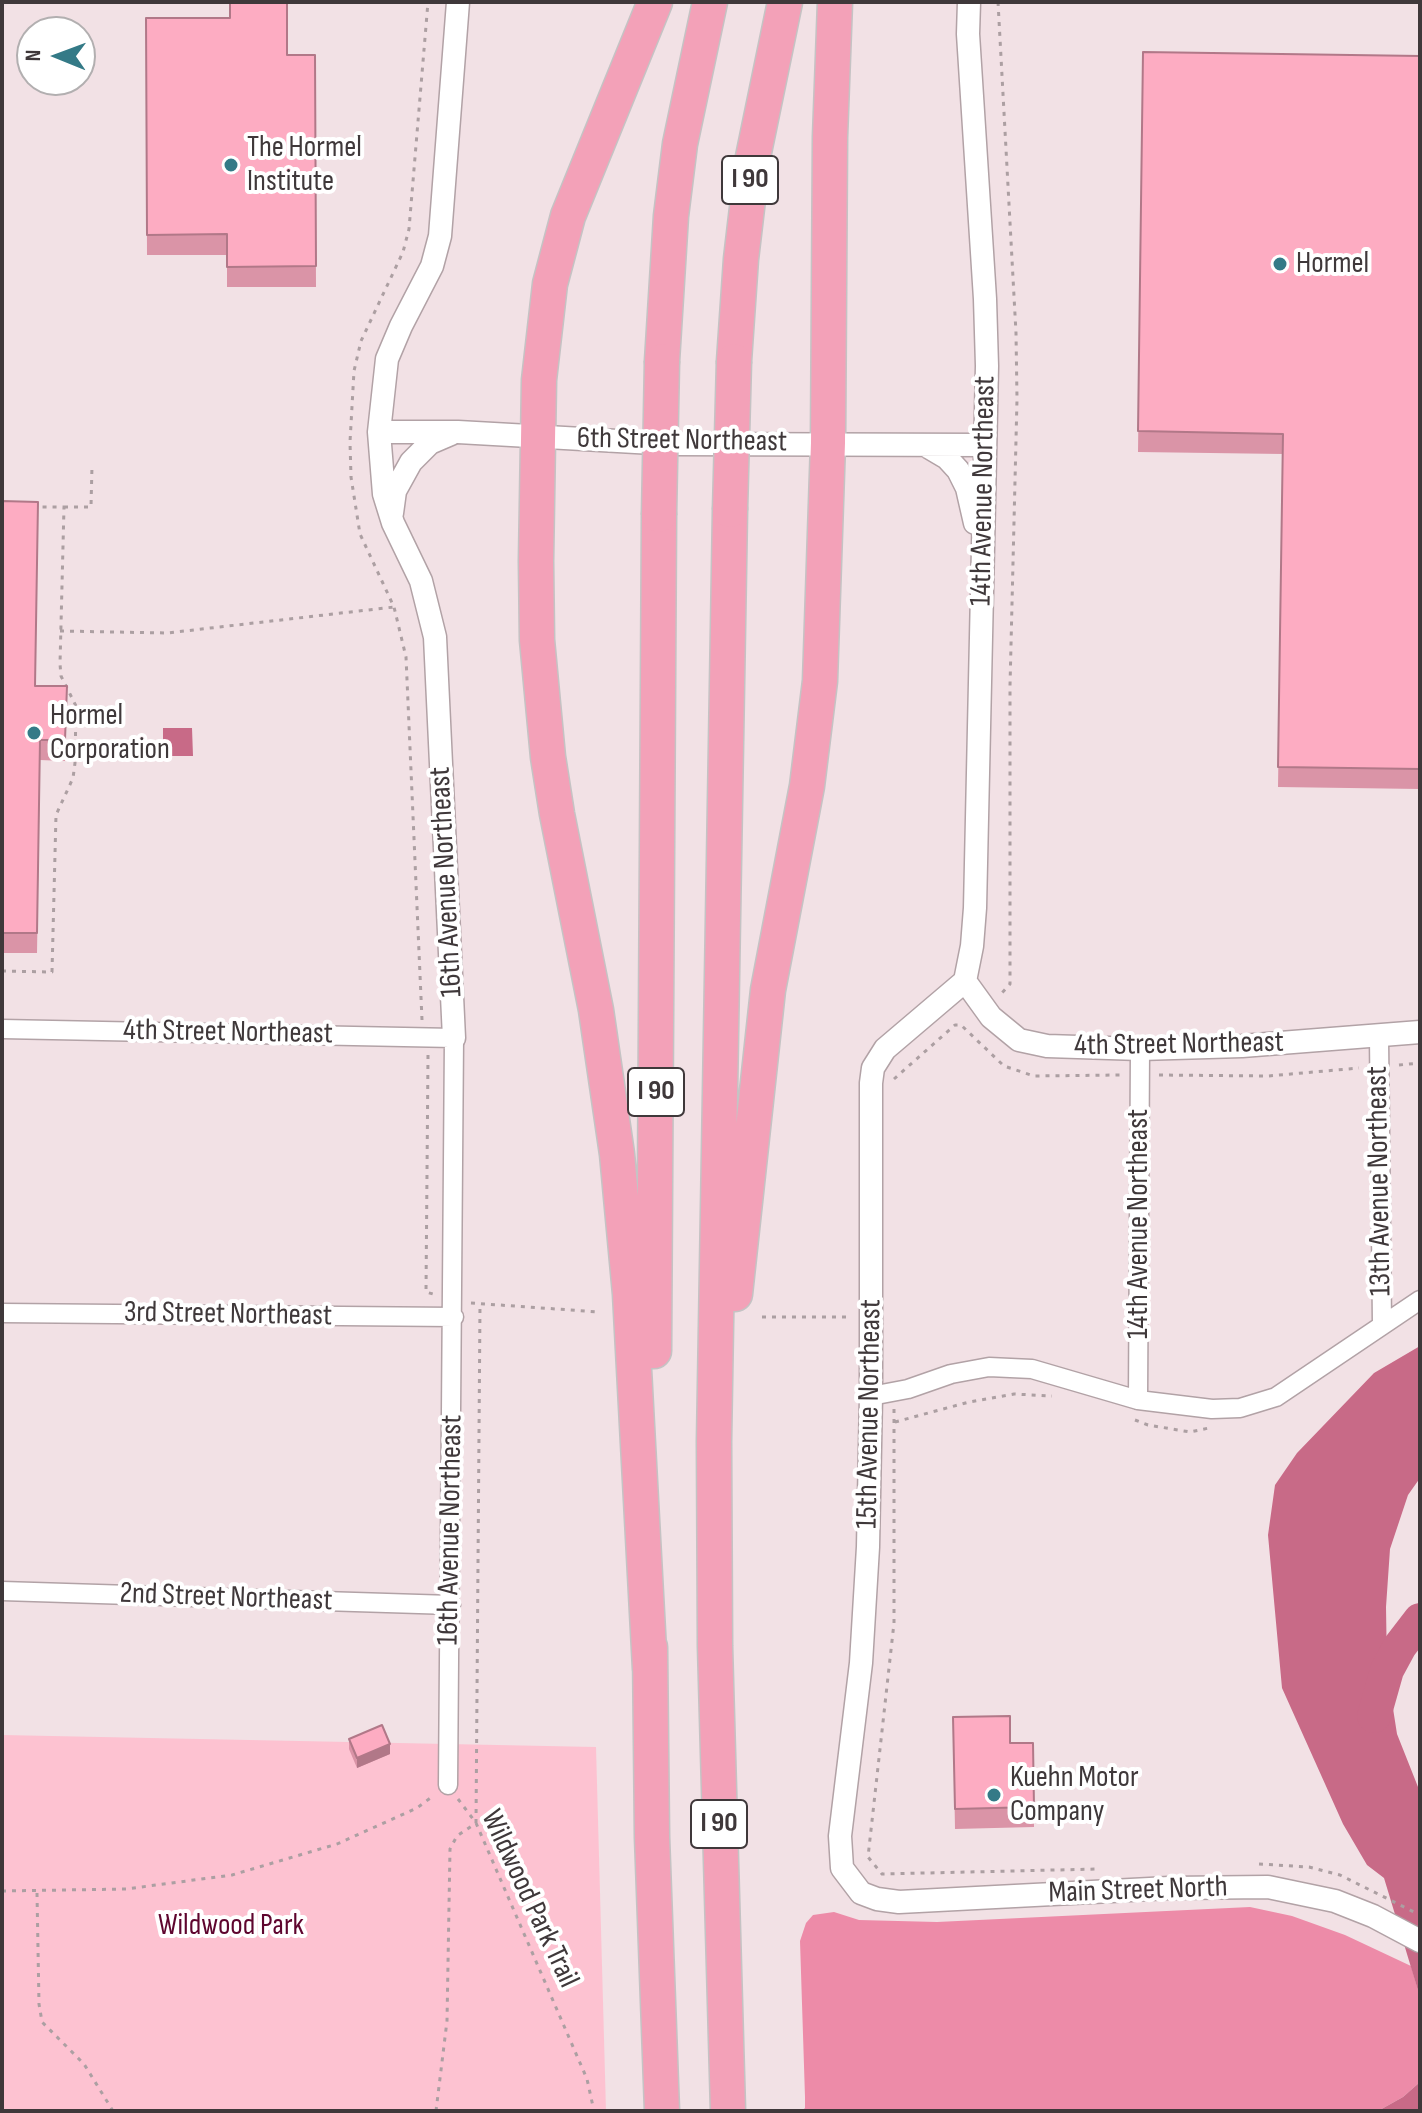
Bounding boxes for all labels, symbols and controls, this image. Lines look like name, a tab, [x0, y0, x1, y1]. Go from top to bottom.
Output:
north arrow	[16, 16, 96, 96]
text: N	[20, 49, 47, 62]
place label: The Hormel Institute	[247, 130, 362, 200]
marker: The Hormel Institute	[222, 156, 240, 174]
road number: I 90	[722, 156, 778, 204]
place label: Hormel	[1296, 246, 1369, 282]
marker: Hormel	[1271, 255, 1289, 273]
street label: 14th Avenue Northeast	[964, 376, 1004, 606]
street label: 6th Street Northeast	[577, 421, 787, 461]
place label: Hormel Corporation	[50, 698, 170, 768]
marker: Hormel Corporation	[25, 724, 43, 742]
street label: 16th Avenue Northeast	[423, 766, 471, 998]
street label: 4th Street Northeast	[123, 1013, 333, 1053]
street label: 4th Street Northeast	[1074, 1025, 1284, 1065]
street label: 13th Avenue Northeast	[1360, 1066, 1400, 1296]
road number: I 90	[628, 1068, 684, 1116]
street label: 14th Avenue Northeast	[1121, 1109, 1157, 1339]
street label: 3rd Street Northeast	[124, 1295, 332, 1335]
street label: 15th Avenue Northeast	[850, 1299, 890, 1529]
street label: 16th Avenue Northeast	[431, 1414, 471, 1646]
street label: 2nd Street Northeast	[119, 1576, 333, 1620]
place label: Kuehn Motor Company	[1010, 1760, 1138, 1830]
marker: Kuehn Motor Company	[985, 1786, 1003, 1804]
road number: I 90	[691, 1800, 747, 1848]
street label: Wildwood Park Trail	[472, 1805, 586, 1993]
street label: Main Street North	[1048, 1870, 1228, 1912]
park label: Wildwood Park	[158, 1908, 304, 1944]

